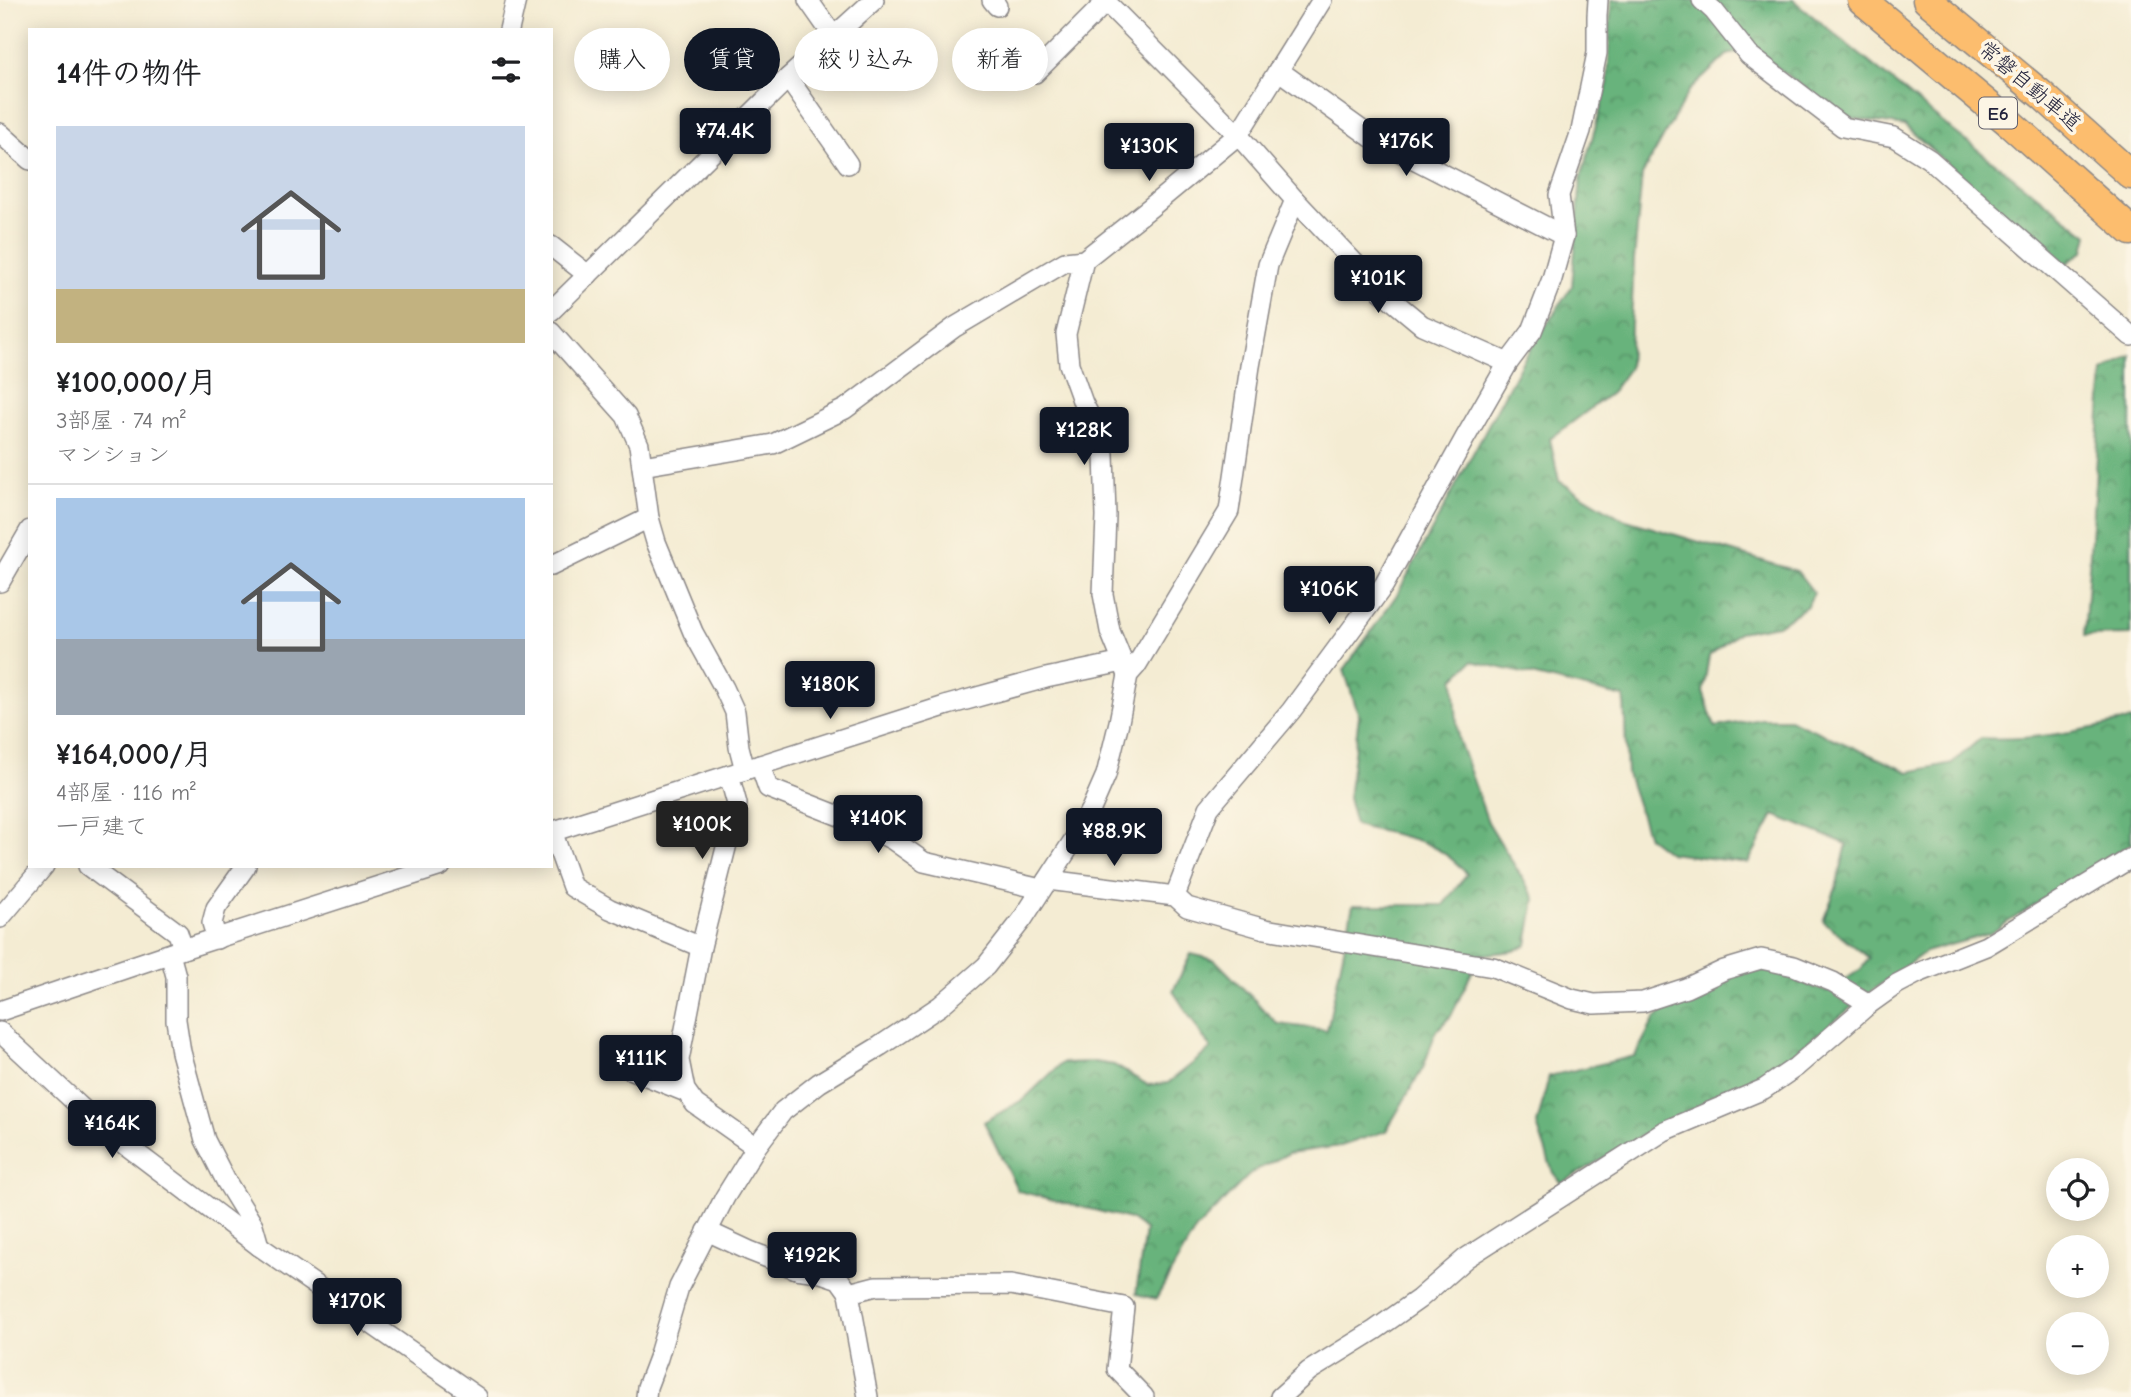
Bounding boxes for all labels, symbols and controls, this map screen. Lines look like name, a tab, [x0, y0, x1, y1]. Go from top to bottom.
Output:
chip: 購入	[574, 28, 670, 91]
chip: 賃貸	[684, 28, 780, 91]
chip: 絞り込み	[794, 28, 938, 91]
chip: 新着	[952, 28, 1048, 91]
street label: 常磐自動車道	[1974, 36, 2086, 136]
icon: filters	[487, 51, 525, 89]
text: 14件の物件	[56, 56, 202, 91]
road number: E6	[1979, 97, 2017, 128]
pin: ¥74.4K	[668, 108, 782, 168]
text: ¥74.4K	[696, 117, 754, 144]
pin: ¥176K	[1357, 118, 1455, 178]
pin: ¥130K	[1100, 124, 1198, 183]
text: ¥176K	[1379, 127, 1433, 154]
text: ¥130K	[1120, 132, 1178, 159]
icon: home	[228, 172, 354, 298]
pin: ¥101K	[1329, 256, 1427, 315]
text: ¥101K	[1350, 264, 1406, 291]
text: ¥100,000/月	[56, 365, 217, 400]
text: 3部屋 · 74 m²	[56, 407, 186, 434]
pin: ¥128K	[1035, 407, 1133, 467]
text: ¥128K	[1056, 416, 1112, 443]
text: マンション	[56, 441, 170, 468]
icon: home	[228, 544, 354, 670]
pin: ¥106K	[1280, 566, 1378, 626]
text: ¥106K	[1300, 575, 1358, 602]
pin: ¥180K	[781, 662, 879, 721]
text: ¥180K	[801, 670, 859, 697]
text: ¥164,000/月	[56, 737, 213, 772]
text: 4部屋 · 116 m²	[56, 779, 196, 806]
pin: ¥140K	[829, 796, 927, 855]
pin: ¥100K	[653, 802, 751, 861]
text: ¥140K	[849, 804, 907, 831]
pin: ¥88.9K	[1057, 808, 1171, 868]
text: ¥100K	[672, 810, 732, 837]
text: 一戸建て	[56, 813, 148, 840]
text: ¥88.9K	[1082, 817, 1146, 844]
pin: ¥111K	[592, 1036, 690, 1095]
text: ¥111K	[615, 1044, 667, 1071]
pin: ¥164K	[63, 1100, 161, 1160]
text: ¥164K	[84, 1109, 140, 1136]
map controls	[2046, 1158, 2109, 1375]
button: locate	[2046, 1158, 2109, 1221]
pin: ¥192K	[763, 1232, 861, 1292]
button: +	[2046, 1235, 2109, 1298]
text: ¥192K	[784, 1241, 840, 1268]
pin: ¥170K	[308, 1278, 406, 1338]
text: ¥170K	[329, 1287, 385, 1314]
button: −	[2046, 1312, 2109, 1375]

